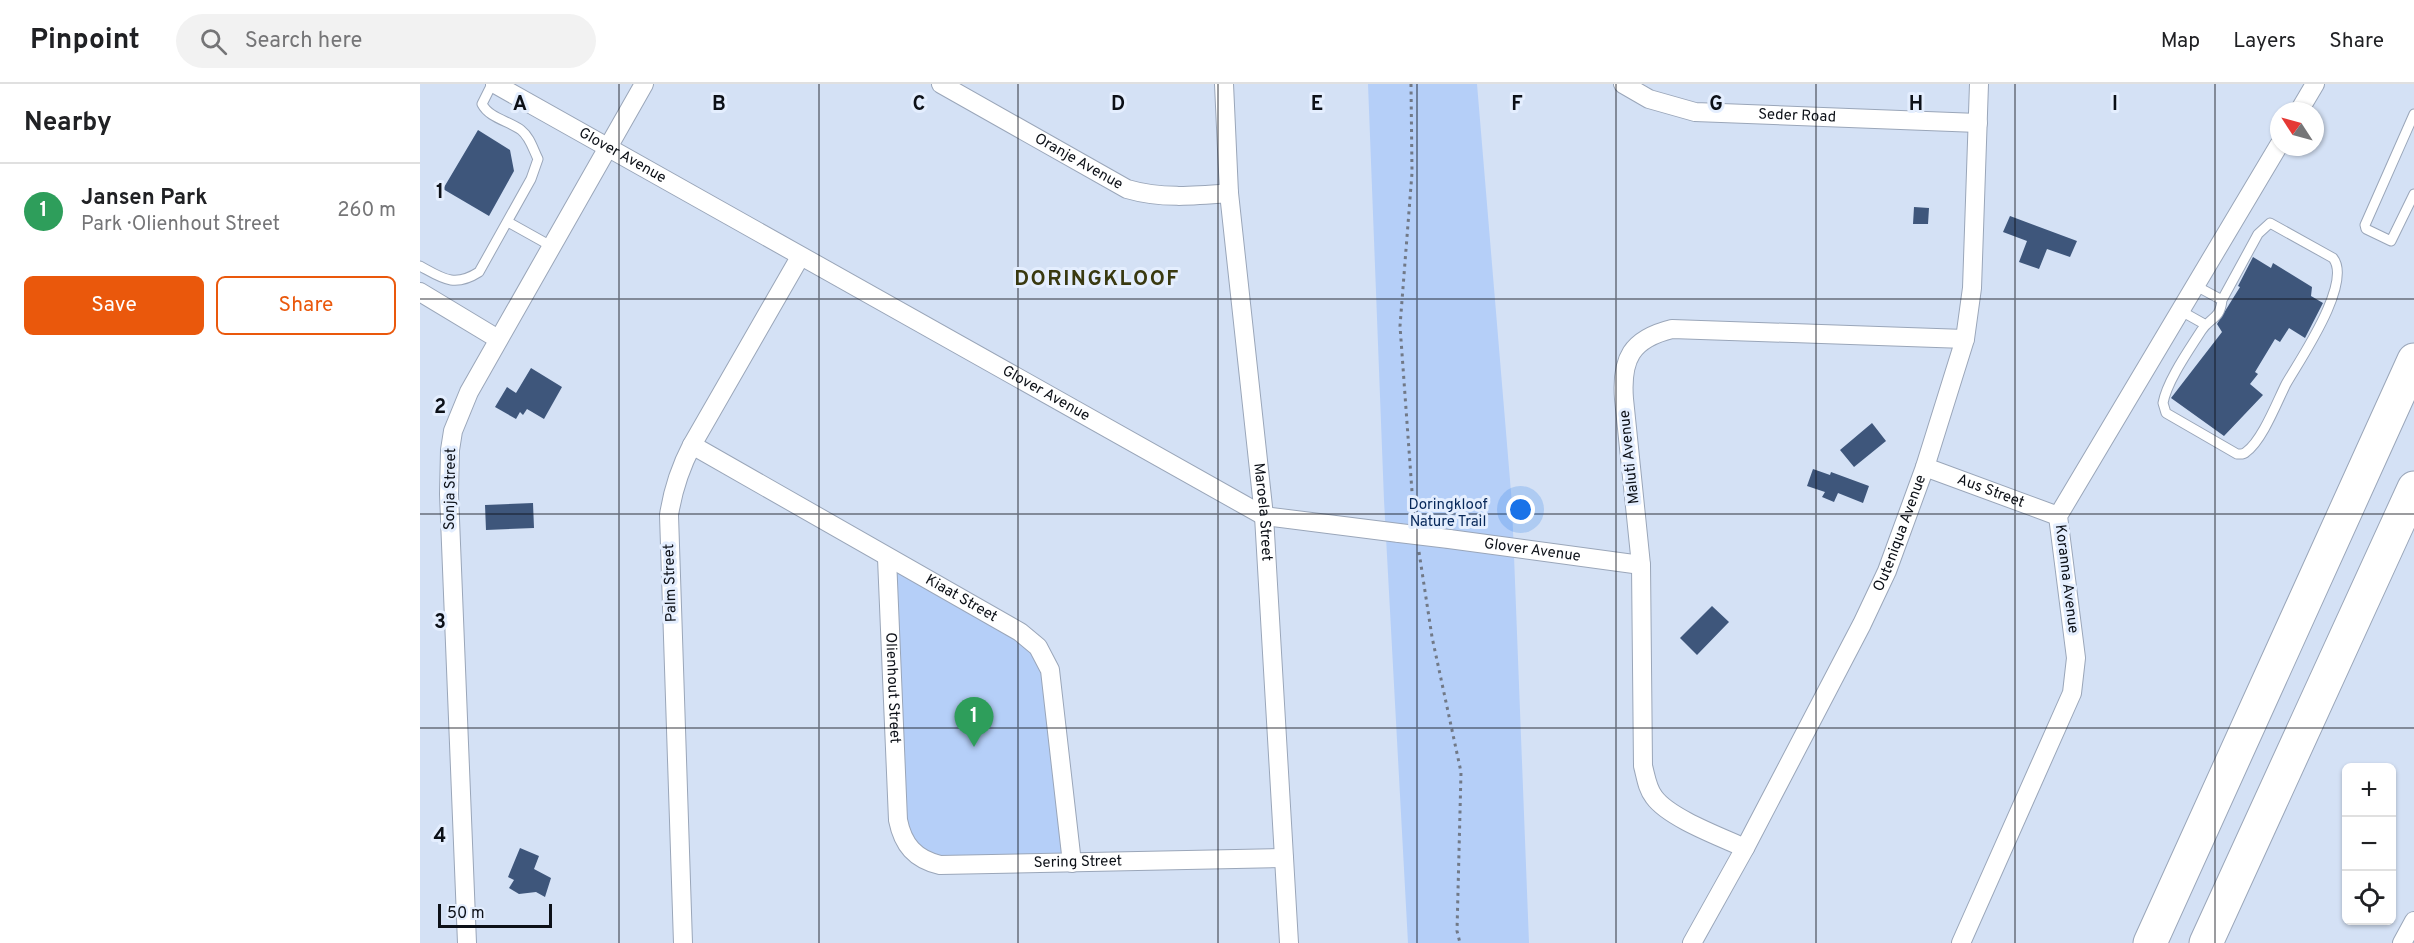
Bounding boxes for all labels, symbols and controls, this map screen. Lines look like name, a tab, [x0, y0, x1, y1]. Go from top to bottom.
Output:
search box	[176, 14, 596, 68]
text: Pinpoint	[30, 23, 140, 59]
icon: search	[197, 25, 230, 58]
text: Search here	[245, 28, 362, 55]
text: Map	[2161, 28, 2200, 55]
text: Layers	[2233, 28, 2296, 55]
text: Share	[2329, 28, 2384, 55]
text: A	[513, 92, 527, 118]
text: B	[712, 92, 726, 118]
text: C	[913, 92, 925, 118]
text: D	[1111, 92, 1125, 118]
text: E	[1311, 92, 1323, 118]
text: F	[1511, 92, 1523, 118]
text: G	[1709, 92, 1723, 118]
text: H	[1909, 92, 1923, 118]
text: I	[2112, 92, 2118, 118]
north arrow	[2270, 102, 2324, 156]
street label: Seder Road	[1758, 105, 1836, 127]
text: Nearby	[24, 107, 112, 140]
street label: Glover Avenue	[575, 123, 669, 188]
street label: Oranje Avenue	[1031, 129, 1126, 194]
text: 1	[436, 180, 444, 206]
text: Jansen Park	[81, 185, 207, 212]
text: 1	[40, 198, 48, 224]
text: 260 m	[337, 198, 396, 224]
text: Park · Olienhout Street	[81, 212, 280, 238]
district label: DORINGKLOOF	[1014, 266, 1180, 293]
button: Save	[24, 276, 204, 335]
button: Share	[216, 276, 396, 335]
street label: Glover Avenue	[999, 361, 1093, 426]
text: 2	[434, 395, 446, 421]
street label: Maluti Avenue	[1616, 409, 1644, 505]
street label: Sonja Street	[441, 448, 461, 530]
street label: Maroela Street	[1249, 462, 1276, 562]
street label: Aus Street	[1954, 470, 2027, 512]
street label: Outeniqua Avenue	[1869, 472, 1931, 595]
your location	[1506, 495, 1535, 524]
park label: Doringkloof Nature Trail	[1409, 496, 1487, 532]
street label: Koranna Avenue	[2050, 523, 2082, 635]
street label: Glover Avenue	[1483, 534, 1582, 566]
street label: Palm Street	[660, 543, 682, 623]
street label: Kiaat Street	[922, 571, 1001, 627]
text: 3	[434, 610, 446, 636]
street label: Olienhout Street	[881, 632, 904, 744]
pin: 1	[954, 698, 994, 747]
map controls	[2342, 763, 2396, 925]
button: +	[2342, 763, 2396, 817]
button: −	[2342, 817, 2396, 871]
text: 4	[434, 824, 446, 850]
street label: Sering Street	[1034, 852, 1122, 873]
button: locate	[2342, 871, 2396, 925]
scale bar	[438, 901, 552, 928]
text: 50 m	[447, 904, 485, 924]

